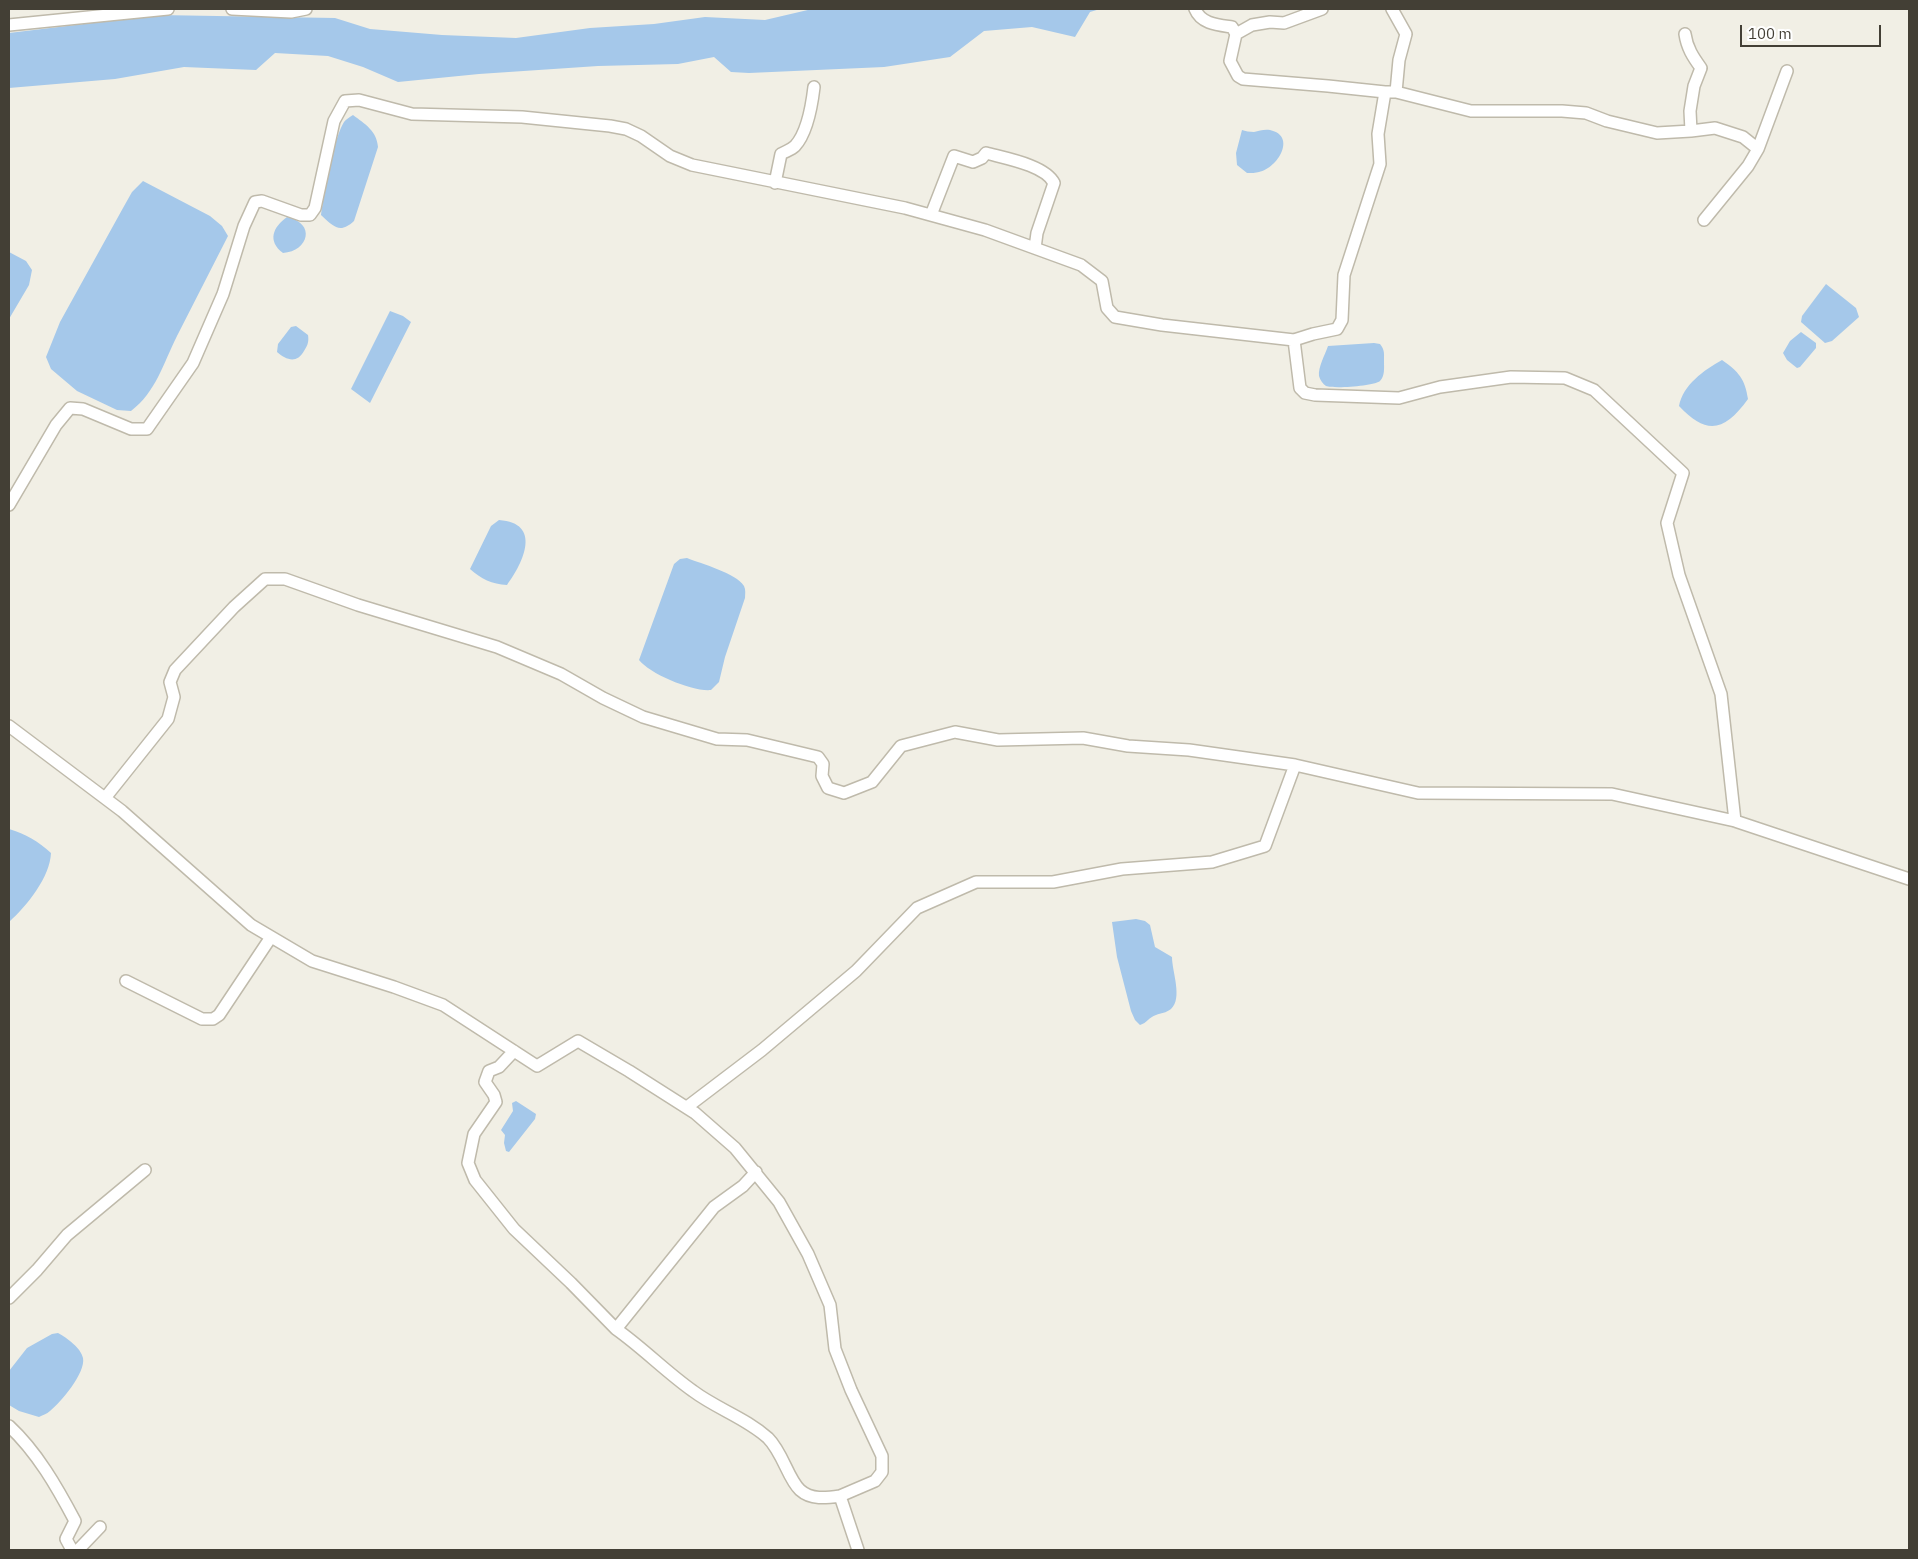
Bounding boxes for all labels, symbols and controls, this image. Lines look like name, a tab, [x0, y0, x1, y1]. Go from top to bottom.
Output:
scale bar	[1743, 15, 1884, 47]
text: 100 m	[1748, 24, 1792, 43]

